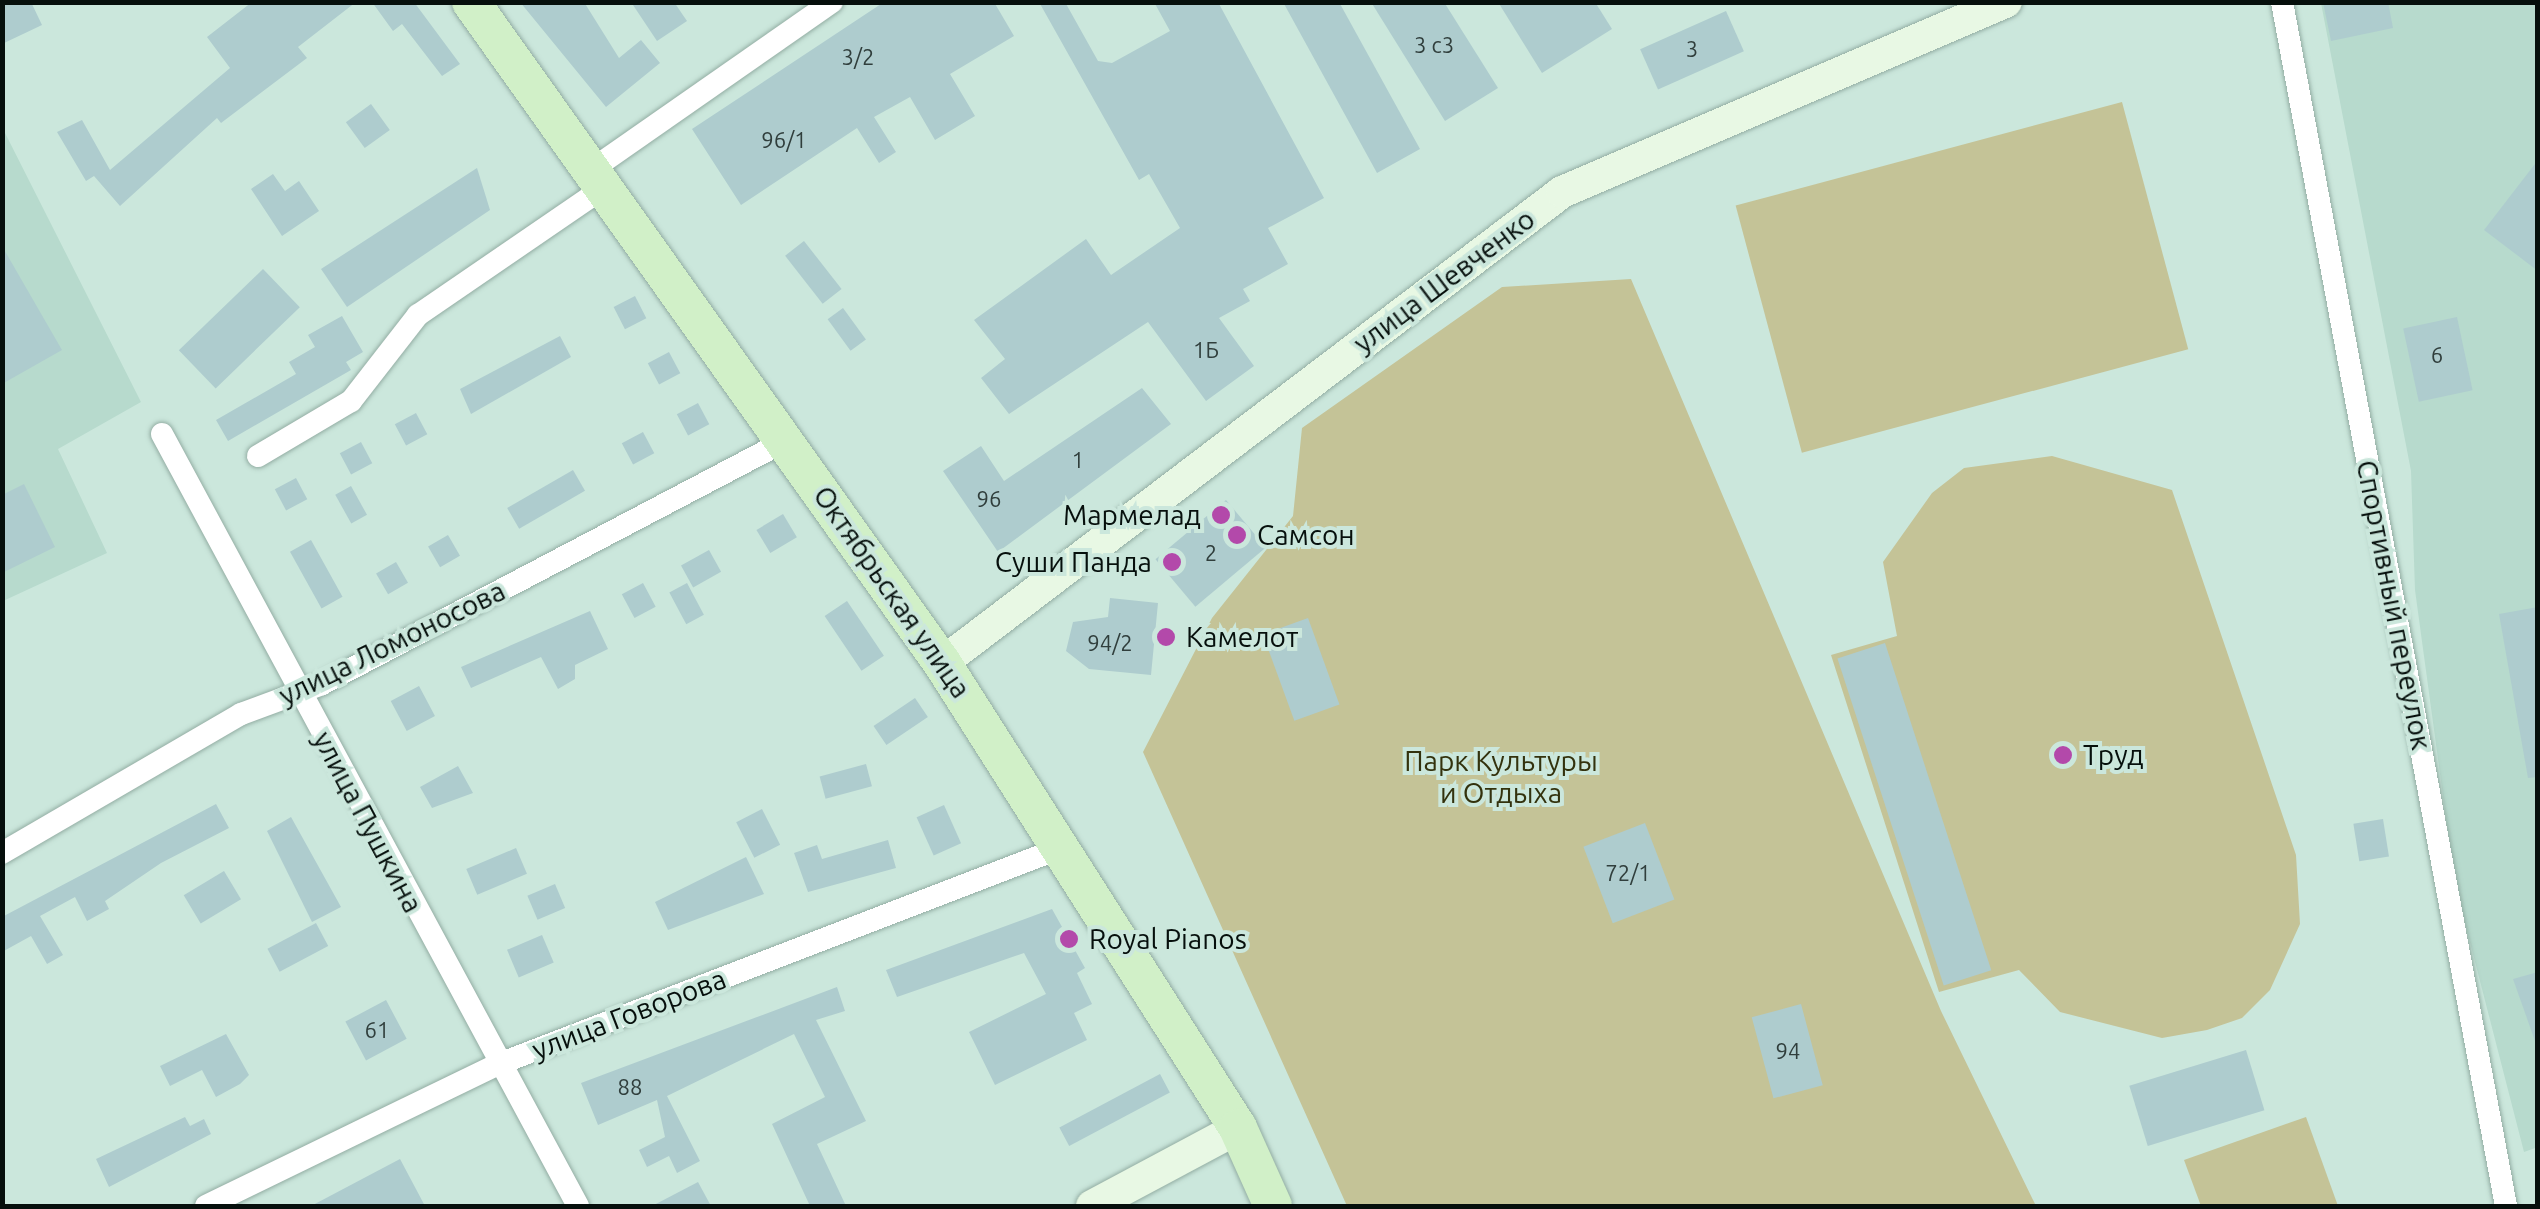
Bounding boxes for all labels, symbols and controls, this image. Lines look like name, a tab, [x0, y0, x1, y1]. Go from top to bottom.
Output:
house number: 3 с3	[1414, 32, 1454, 58]
house number: 3	[1686, 36, 1698, 62]
house number: 3/2	[842, 44, 874, 70]
house number: 96/1	[761, 127, 807, 153]
street label: улица Шевченко	[1347, 202, 1541, 360]
house number: 1Б	[1193, 337, 1219, 363]
house number: 6	[2431, 342, 2443, 368]
house number: 1	[1072, 447, 1084, 473]
street label: Спортивный переулок	[2349, 457, 2439, 753]
street label: Октябрьская улица	[806, 480, 978, 704]
house number: 96	[977, 486, 1001, 512]
place label: Мармелад	[1063, 498, 1201, 532]
marker: Мармелад	[1210, 504, 1232, 526]
place label: Самсон	[1257, 518, 1355, 552]
marker: Самсон	[1226, 524, 1248, 546]
house number: 2	[1205, 540, 1217, 566]
place label: Суши Панда	[995, 545, 1152, 579]
marker: Суши Панда	[1161, 551, 1183, 573]
street label: улица Ломоносова	[273, 574, 511, 712]
place label: Камелот	[1186, 620, 1298, 654]
marker: Камелот	[1155, 626, 1177, 648]
house number: 94/2	[1087, 630, 1133, 656]
street label: улица Пушкина	[306, 726, 430, 918]
place label: Труд	[2083, 738, 2144, 772]
park label: Парк Культуры и Отдыха	[1404, 744, 1598, 810]
marker: Труд	[2052, 744, 2074, 766]
house number: 72/1	[1605, 860, 1651, 886]
place label: Royal Pianos	[1089, 922, 1247, 956]
marker: Royal Pianos	[1058, 928, 1080, 950]
street label: улица Говорова	[527, 962, 731, 1066]
house number: 61	[365, 1017, 389, 1043]
house number: 94	[1776, 1038, 1800, 1064]
house number: 88	[618, 1074, 642, 1100]

